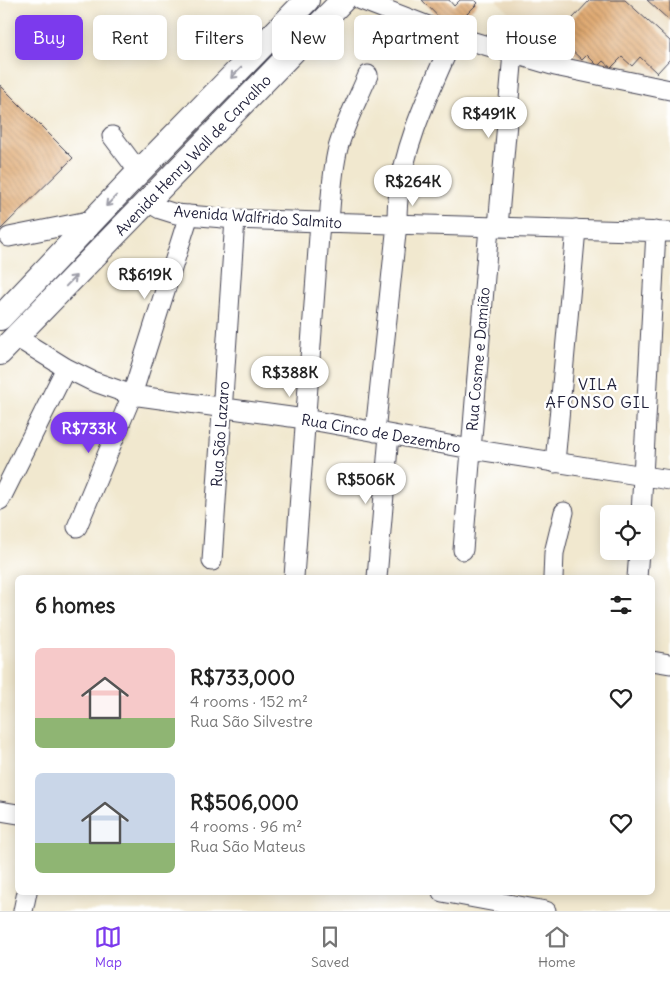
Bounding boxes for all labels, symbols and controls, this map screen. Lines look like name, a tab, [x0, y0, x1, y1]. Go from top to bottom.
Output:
chip: Buy	[15, 15, 83, 60]
chip: Rent	[93, 15, 167, 60]
chip: Filters	[177, 15, 262, 60]
chip: New	[272, 15, 344, 60]
chip: Apartment	[354, 15, 477, 60]
chip: House	[487, 15, 575, 60]
one-way arrow	[231, 66, 243, 78]
street label: Avenida Henry Wall de Carvalho	[111, 70, 275, 240]
pin: R$491K	[448, 96, 530, 139]
text: R$491K	[462, 103, 516, 123]
pin: R$264K	[372, 164, 454, 207]
text: R$264K	[385, 171, 441, 191]
one-way arrow	[105, 195, 117, 208]
street label: Avenida Walfrido Salmito	[173, 202, 343, 232]
pin: R$619K	[104, 258, 186, 300]
text: R$619K	[118, 264, 172, 284]
one-way arrow	[65, 275, 77, 287]
street label: Rua Cosme e Damião	[462, 286, 494, 432]
pin: R$388K	[249, 356, 331, 398]
text: R$388K	[262, 362, 318, 382]
district label: VILA AFONSO GIL	[546, 374, 651, 412]
street label: Rua São Lazaro	[207, 381, 233, 487]
street label: Rua Cinco de Dezembro	[300, 410, 462, 456]
pin: R$733K	[48, 412, 130, 454]
text: R$733K	[62, 418, 116, 438]
pin: R$506K	[325, 462, 407, 505]
text: R$506K	[337, 469, 395, 489]
map controls	[600, 505, 655, 560]
button: locate	[600, 505, 655, 560]
icon: filters	[607, 591, 635, 619]
text: 6 homes	[35, 592, 115, 619]
text: R$733,000	[190, 664, 295, 691]
icon: home	[75, 668, 135, 728]
icon: heart	[607, 684, 635, 712]
text: 4 rooms · 152 m²	[190, 691, 308, 711]
text: Rua São Silvestre	[190, 711, 313, 731]
text: R$506,000	[190, 789, 299, 816]
icon: home	[75, 793, 135, 853]
icon: heart	[607, 809, 635, 837]
text: 4 rooms · 96 m²	[190, 816, 302, 836]
text: Rua São Mateus	[190, 836, 306, 856]
tab: Map	[94, 923, 122, 971]
tab: Saved	[311, 923, 349, 971]
tab: Home	[538, 923, 576, 971]

